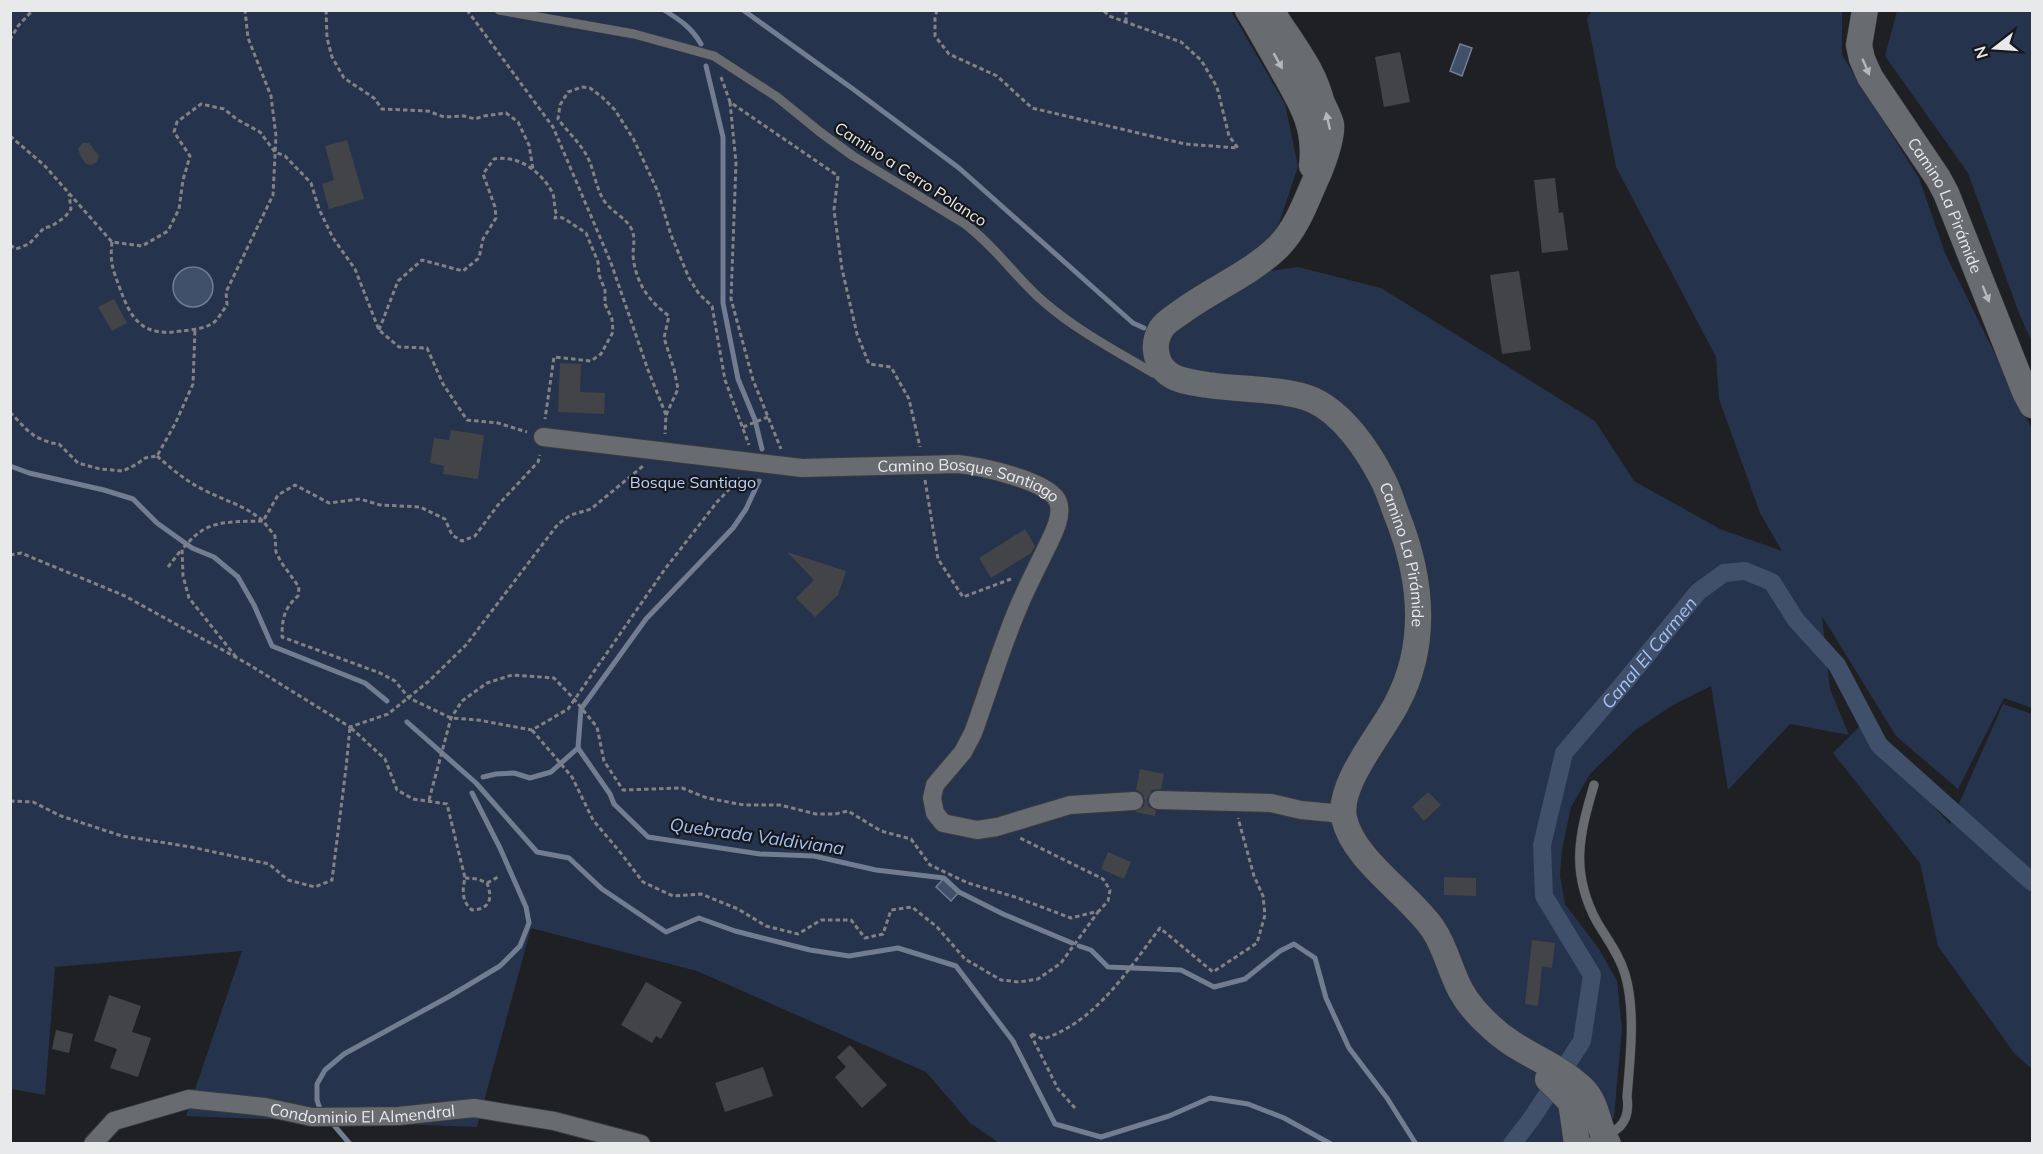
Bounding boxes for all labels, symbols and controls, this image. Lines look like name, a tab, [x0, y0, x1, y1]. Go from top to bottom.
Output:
north arrow	[1965, 18, 2025, 78]
text: N	[1969, 44, 1992, 61]
one-way arrow	[1273, 53, 1283, 70]
one-way arrow	[1861, 58, 1871, 76]
one-way arrow	[1323, 111, 1332, 130]
street label: Camino a Cerro Polanco	[831, 117, 991, 231]
street label: Camino La Pirámide	[1903, 133, 1987, 276]
one-way arrow	[1981, 285, 1991, 303]
street label: Camino Bosque Santiago	[877, 454, 1064, 506]
park label: Bosque Santiago	[630, 472, 756, 492]
street label: Camino La Pirámide	[1375, 479, 1428, 627]
water label: Canal El Carmen	[1596, 592, 1701, 713]
water label: Quebrada Valdiviana	[668, 812, 846, 860]
street label: Condominio El Almendral	[268, 1098, 456, 1127]

